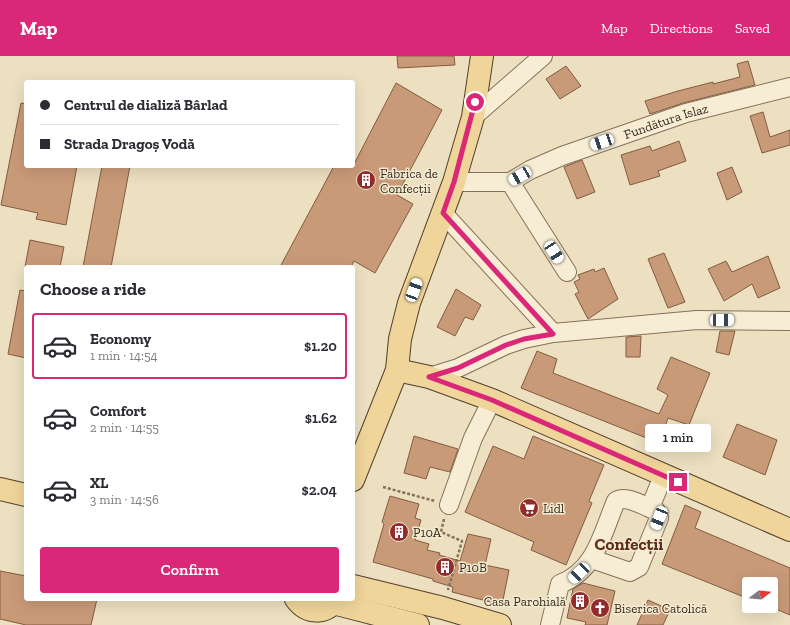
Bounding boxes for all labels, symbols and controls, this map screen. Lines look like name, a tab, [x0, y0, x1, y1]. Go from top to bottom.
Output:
text: Map	[20, 17, 57, 40]
text: Map	[601, 20, 628, 37]
text: Directions	[650, 20, 713, 37]
text: Saved	[735, 20, 770, 37]
route start	[466, 93, 484, 111]
text: Centrul de dializă Bârlad	[64, 96, 228, 114]
street label: Fundătura Islaz	[622, 101, 710, 142]
car	[589, 132, 615, 152]
text: Strada Dragoș Vodă	[64, 135, 195, 153]
car	[507, 165, 533, 187]
place label: Fabrica de Confecții	[380, 166, 438, 196]
building icon: Fabrica de Confecții	[355, 169, 377, 191]
car	[542, 239, 566, 265]
car	[404, 277, 424, 303]
text: Choose a ride	[40, 278, 146, 300]
car	[710, 314, 734, 326]
icon: car	[42, 328, 78, 364]
text: Economy	[90, 330, 151, 348]
text: $1.20	[304, 337, 337, 355]
text: 1 min · 14:54	[90, 348, 158, 363]
icon: car	[42, 400, 78, 436]
text: Comfort	[90, 402, 146, 420]
text: $1.62	[305, 409, 337, 427]
text: 2 min · 14:55	[90, 420, 159, 435]
callout: 1 min	[645, 424, 711, 452]
text: 1 min	[663, 430, 693, 445]
icon: car	[42, 472, 78, 508]
route end	[669, 473, 687, 491]
text: XL	[90, 474, 108, 492]
text: $2.04	[301, 481, 337, 499]
text: 3 min · 14:56	[90, 492, 159, 507]
supermarket icon: Lidl	[518, 497, 540, 519]
place label: Lidl	[543, 501, 565, 516]
car	[649, 505, 669, 531]
building icon: P10A	[388, 521, 410, 543]
place label: P10A	[413, 525, 442, 540]
district label: Confecții	[595, 534, 663, 554]
button: Confirm	[40, 547, 339, 593]
building icon: P10B	[434, 556, 456, 578]
place label: P10B	[459, 560, 487, 575]
car	[566, 560, 592, 586]
north arrow	[742, 577, 778, 613]
map controls	[742, 577, 778, 613]
building icon: Casa Parohială	[569, 590, 591, 612]
place label: Casa Parohială	[484, 594, 567, 609]
church icon: Biserica Catolică	[589, 597, 611, 619]
place label: Biserica Catolică	[614, 601, 708, 616]

